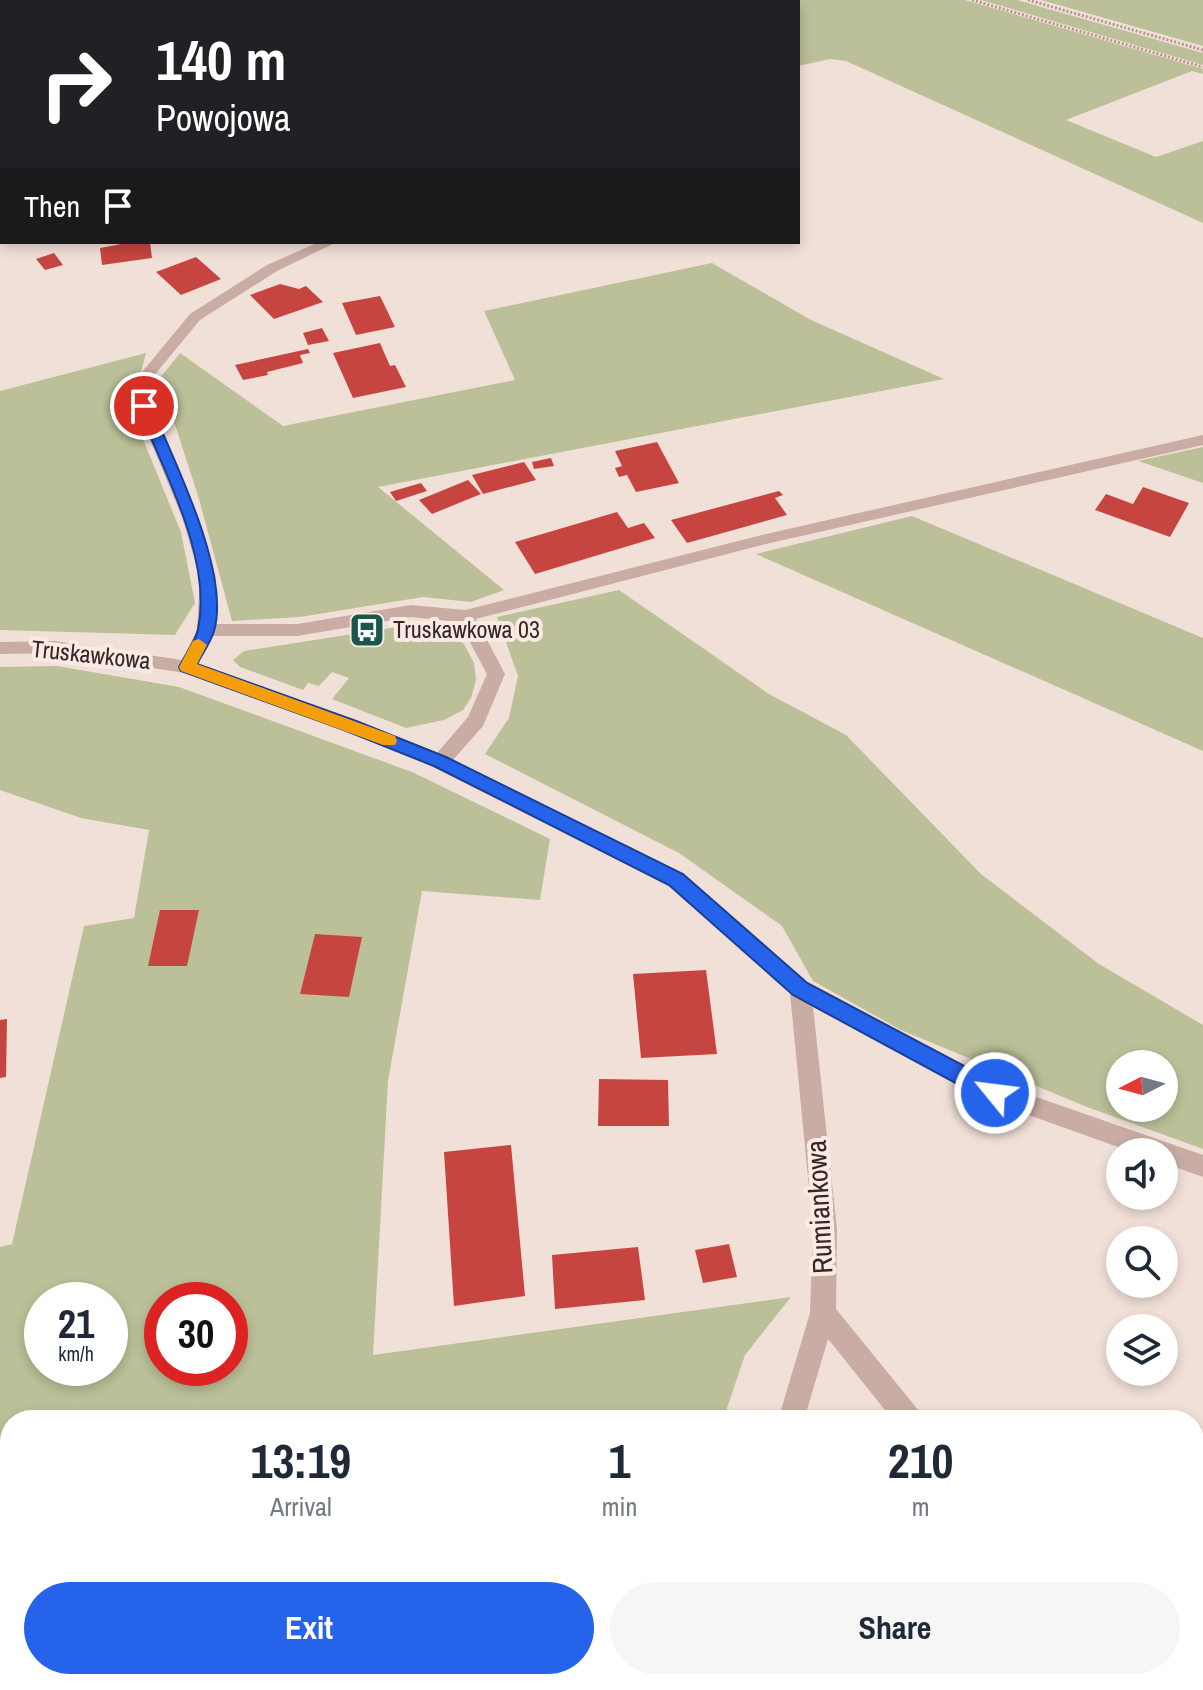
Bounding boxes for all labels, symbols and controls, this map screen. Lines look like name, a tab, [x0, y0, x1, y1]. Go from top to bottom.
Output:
text: 140 m	[156, 22, 286, 97]
icon: right	[24, 32, 128, 136]
text: Powojowa	[156, 94, 291, 142]
icon: arrive	[96, 184, 140, 228]
text: Then	[24, 186, 80, 226]
pin	[110, 372, 178, 440]
icon: arrive	[122, 384, 166, 428]
bus stop icon: Truskawkowa 03	[348, 611, 386, 649]
place label: Truskawkowa 03	[393, 613, 540, 645]
street label: Truskawkowa	[30, 632, 152, 676]
north arrow	[1106, 1050, 1178, 1122]
map controls	[1106, 1050, 1178, 1386]
position arrow	[953, 1051, 1037, 1135]
button: sound	[1106, 1138, 1178, 1210]
street label: Rumiankowa	[797, 1139, 841, 1275]
button: search	[1106, 1226, 1178, 1298]
speed limit sign: 30	[144, 1282, 248, 1386]
text: 21	[58, 1297, 94, 1350]
button: layers	[1106, 1314, 1178, 1386]
text: km/h	[58, 1340, 94, 1367]
text: 13:19	[251, 1428, 351, 1493]
text: 1	[609, 1428, 630, 1493]
text: 210	[888, 1428, 953, 1493]
text: Arrival	[270, 1489, 332, 1524]
text: min	[602, 1489, 637, 1524]
text: m	[912, 1489, 930, 1524]
button: Exit	[24, 1582, 594, 1674]
button: Share	[610, 1582, 1180, 1674]

